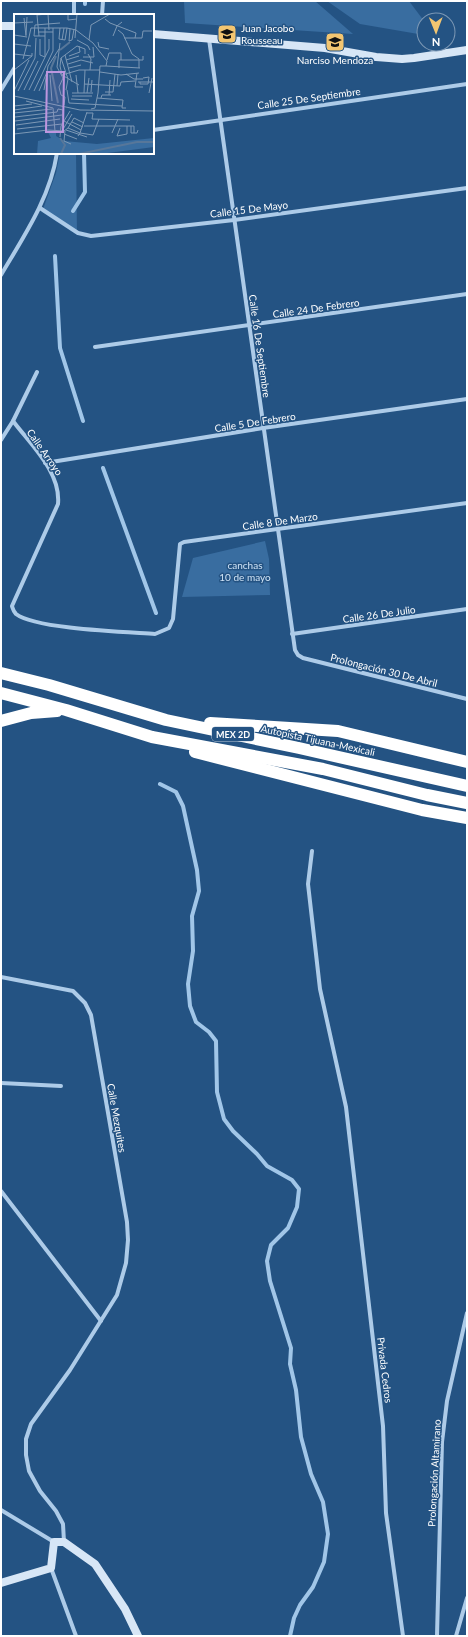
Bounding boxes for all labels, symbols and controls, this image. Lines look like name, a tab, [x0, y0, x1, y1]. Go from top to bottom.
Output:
north arrow	[416, 12, 456, 52]
inset map	[14, 14, 154, 154]
place label: Juan Jacobo Rousseau	[241, 22, 294, 46]
school or university icon: Juan Jacobo Rousseau	[216, 23, 238, 45]
school or university icon: Narciso Mendoza	[324, 31, 346, 53]
text: N	[432, 36, 441, 49]
place label: Narciso Mendoza	[297, 54, 373, 66]
street label: Calle 25 De Septiembre	[257, 85, 361, 111]
street label: Calle 15 De Mayo	[209, 198, 289, 220]
street label: Calle 16 De Septiembre	[247, 294, 273, 398]
street label: Calle 24 De Febrero	[272, 296, 361, 320]
street label: Calle 5 De Febrero	[214, 410, 297, 434]
street label: Calle Arroyo	[25, 426, 66, 478]
street label: Calle 8 De Marzo	[242, 510, 319, 532]
park label: canchas 10 de mayo	[219, 559, 271, 583]
street label: Calle 26 De Julio	[342, 603, 417, 625]
street label: Prolongación 30 De Abril	[329, 651, 439, 689]
street label: Autopista Tijuana-Mexicali	[260, 722, 376, 758]
road number: MEX 2D	[212, 727, 254, 741]
street label: Calle Mezquites	[105, 1083, 129, 1153]
street label: Privada Cedros	[375, 1337, 395, 1403]
street label: Prolongación Altamirano	[425, 1419, 443, 1527]

